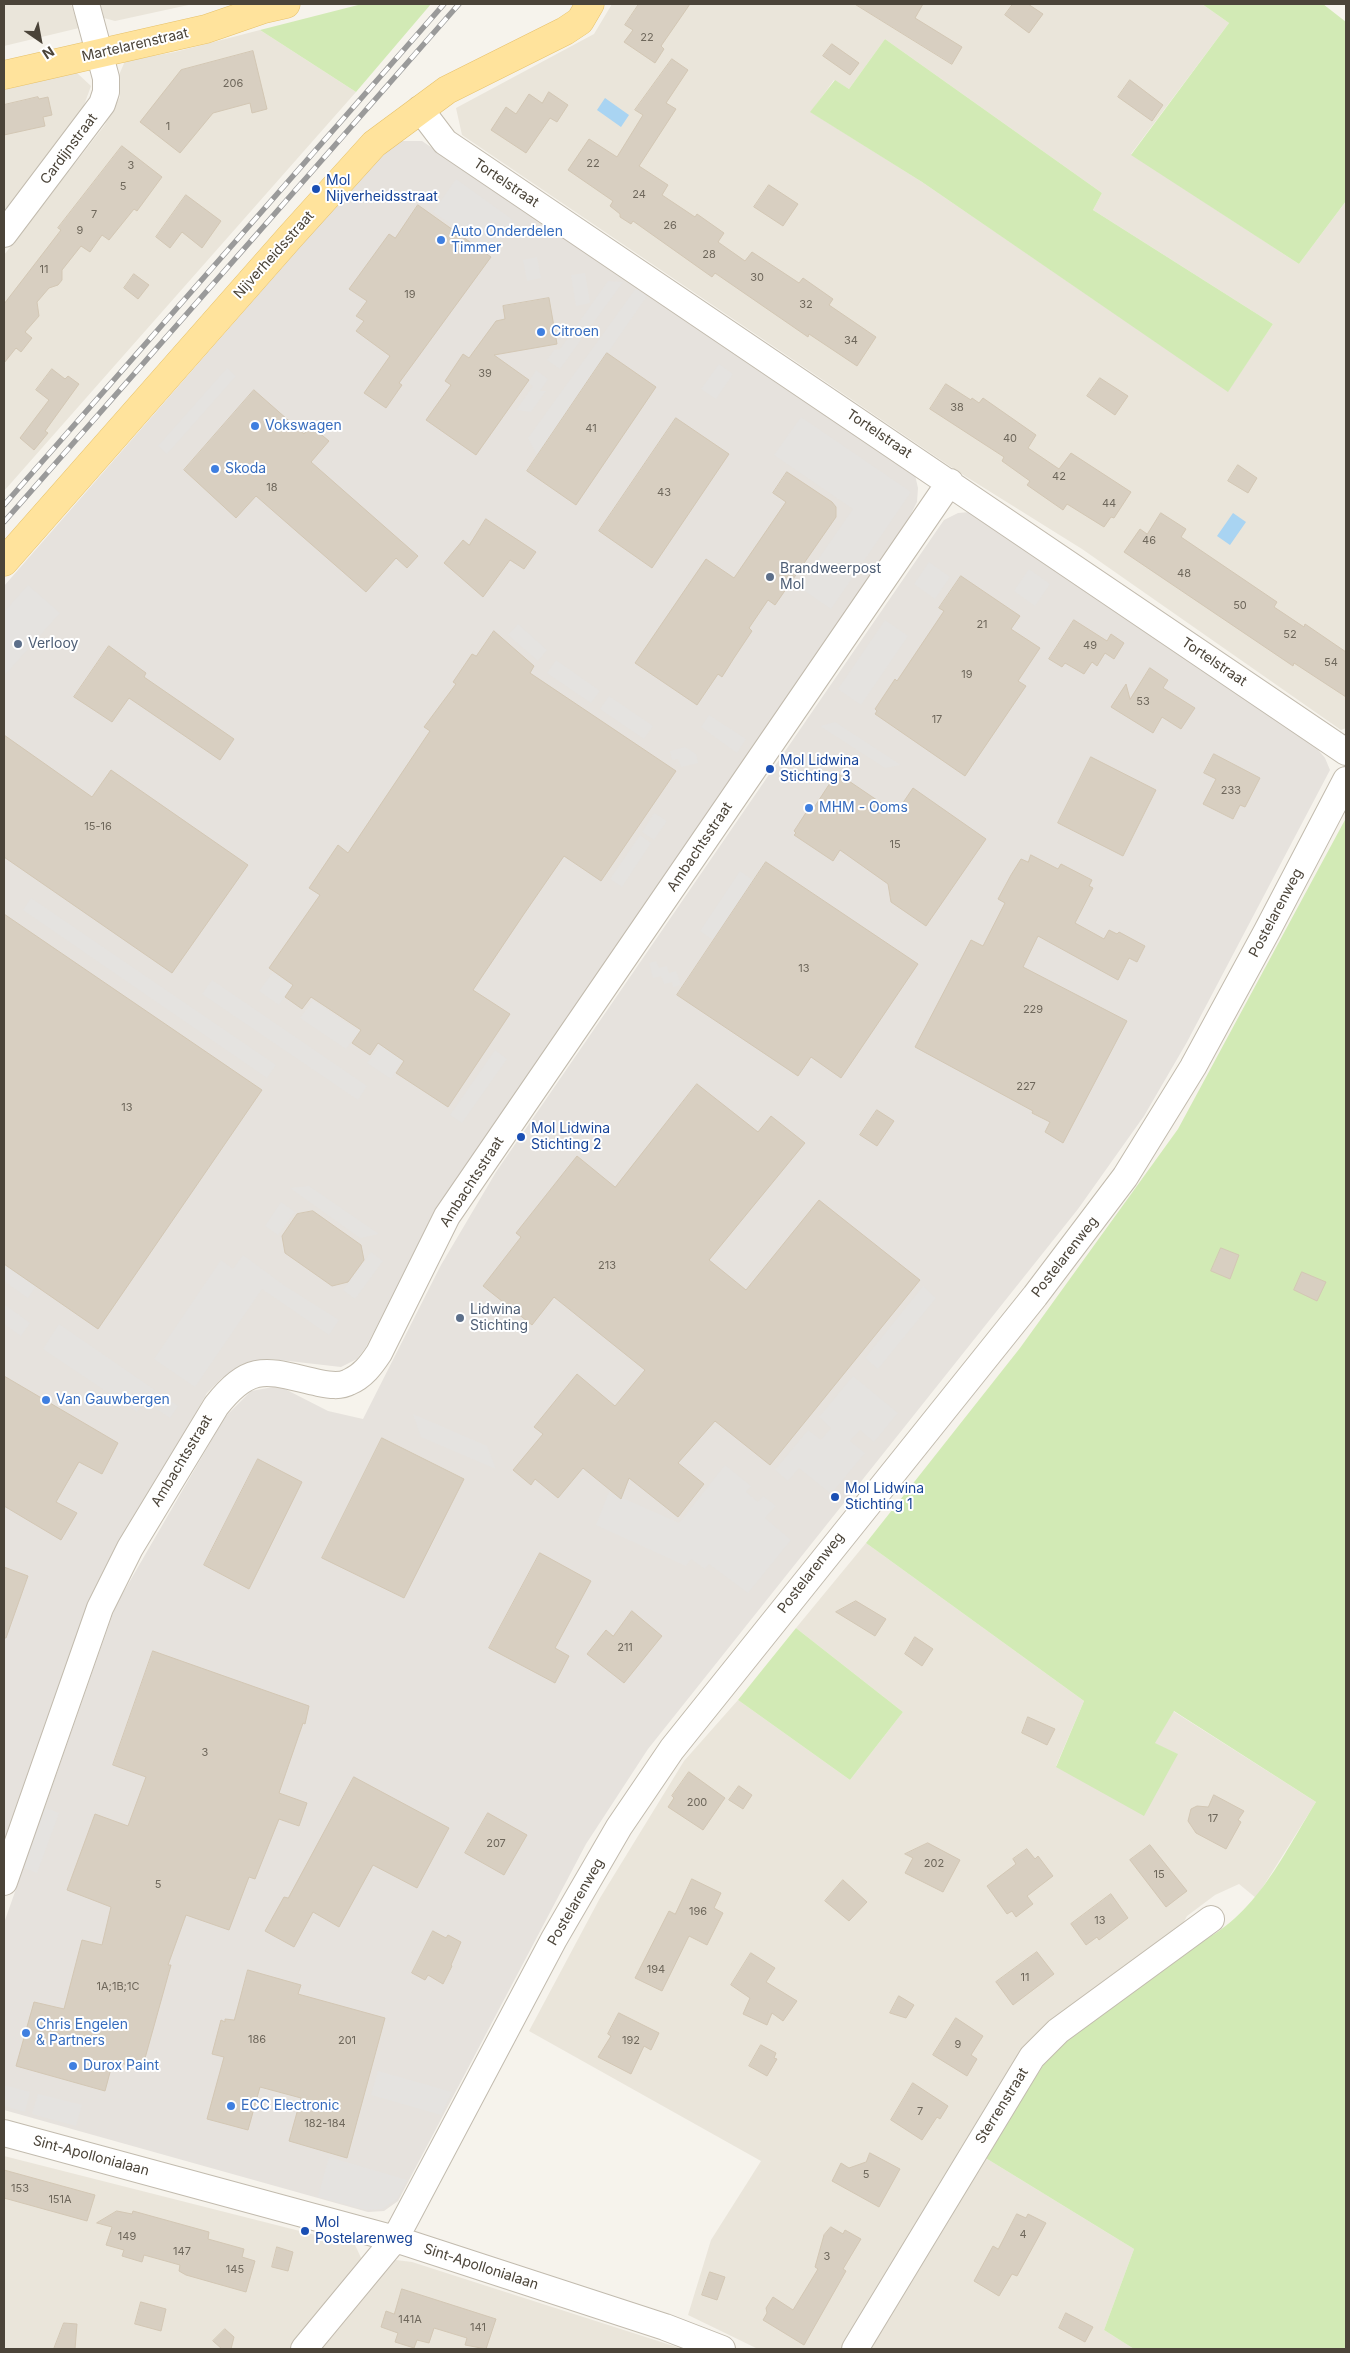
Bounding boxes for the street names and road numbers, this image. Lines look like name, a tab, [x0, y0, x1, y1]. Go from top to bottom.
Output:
street label: Martelarenstraat	[80, 25, 190, 65]
street label: Cardijnstraat	[37, 110, 101, 188]
street label: Tortelstraat	[470, 155, 542, 211]
street label: Nijverheidsstraat	[230, 208, 318, 302]
street label: Tortelstraat	[843, 406, 915, 462]
street label: Tortelstraat	[1178, 634, 1250, 690]
street label: Ambachtsstraat	[664, 799, 736, 895]
street label: Postelarenweg	[1246, 866, 1306, 960]
street label: Ambachtsstraat	[437, 1134, 507, 1230]
street label: Postelarenweg	[1028, 1213, 1102, 1301]
street label: Ambachtsstraat	[148, 1412, 216, 1510]
street label: Postelarenweg	[774, 1529, 848, 1617]
street label: Postelarenweg	[544, 1855, 608, 1949]
street label: Sterrenstraat	[972, 2065, 1032, 2147]
street label: Sint-Apollonialaan	[31, 2132, 151, 2180]
street label: Sint-Apollonialaan	[422, 2241, 540, 2293]

